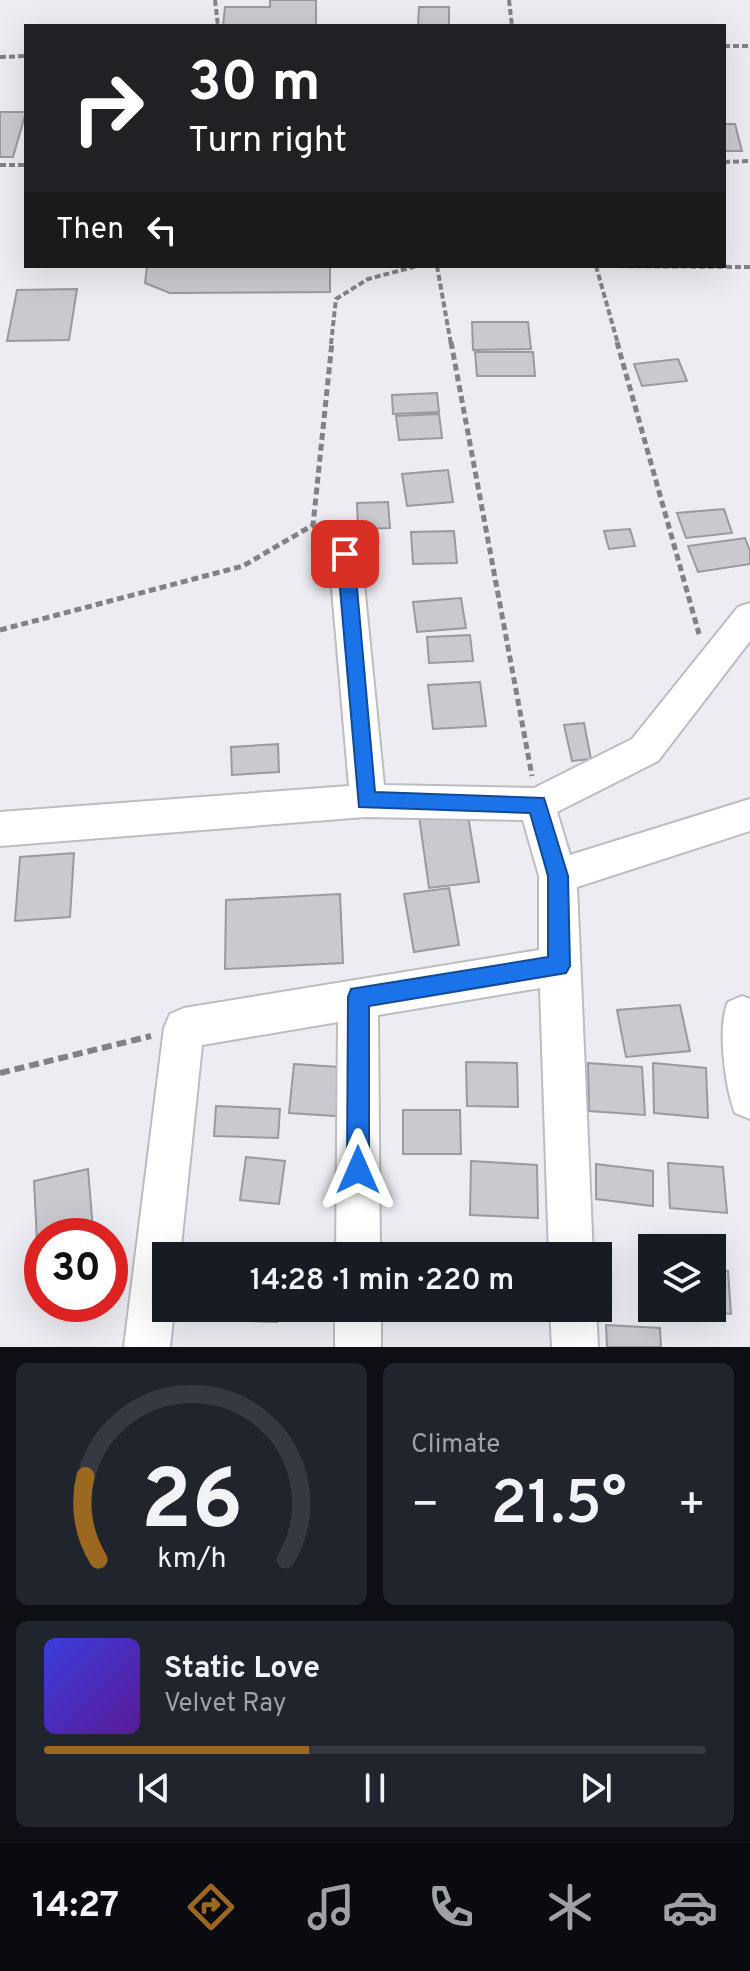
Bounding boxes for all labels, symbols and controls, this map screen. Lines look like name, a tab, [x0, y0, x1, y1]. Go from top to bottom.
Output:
text: 30 m	[188, 50, 321, 120]
icon: right	[56, 56, 160, 160]
text: Turn right	[188, 119, 347, 165]
icon: left	[140, 208, 184, 252]
text: Then	[56, 212, 124, 249]
pin	[311, 520, 379, 588]
icon: arrive	[323, 532, 367, 576]
position arrow	[316, 1128, 400, 1212]
speed limit sign: 30	[24, 1218, 128, 1322]
map controls	[638, 1234, 726, 1322]
button: layers	[638, 1234, 726, 1322]
text: 14:28 · 1 min · 220 m	[250, 1263, 514, 1300]
text: Climate	[411, 1429, 500, 1462]
text: 26	[141, 1453, 243, 1558]
text: 21.5°	[490, 1469, 627, 1545]
text: −	[411, 1479, 439, 1535]
text: +	[678, 1479, 706, 1535]
text: km/h	[157, 1542, 226, 1578]
text: Static Love	[164, 1651, 320, 1688]
text: Velvet Ray	[164, 1688, 287, 1721]
icon: previous	[132, 1766, 176, 1810]
icon: pause	[353, 1766, 397, 1810]
icon: next	[574, 1766, 618, 1810]
icon: directions	[183, 1879, 239, 1935]
icon: music	[303, 1879, 359, 1935]
icon: phone	[423, 1879, 479, 1935]
icon: climate	[542, 1879, 598, 1935]
icon: car	[662, 1879, 718, 1935]
text: 14:27	[32, 1884, 119, 1930]

